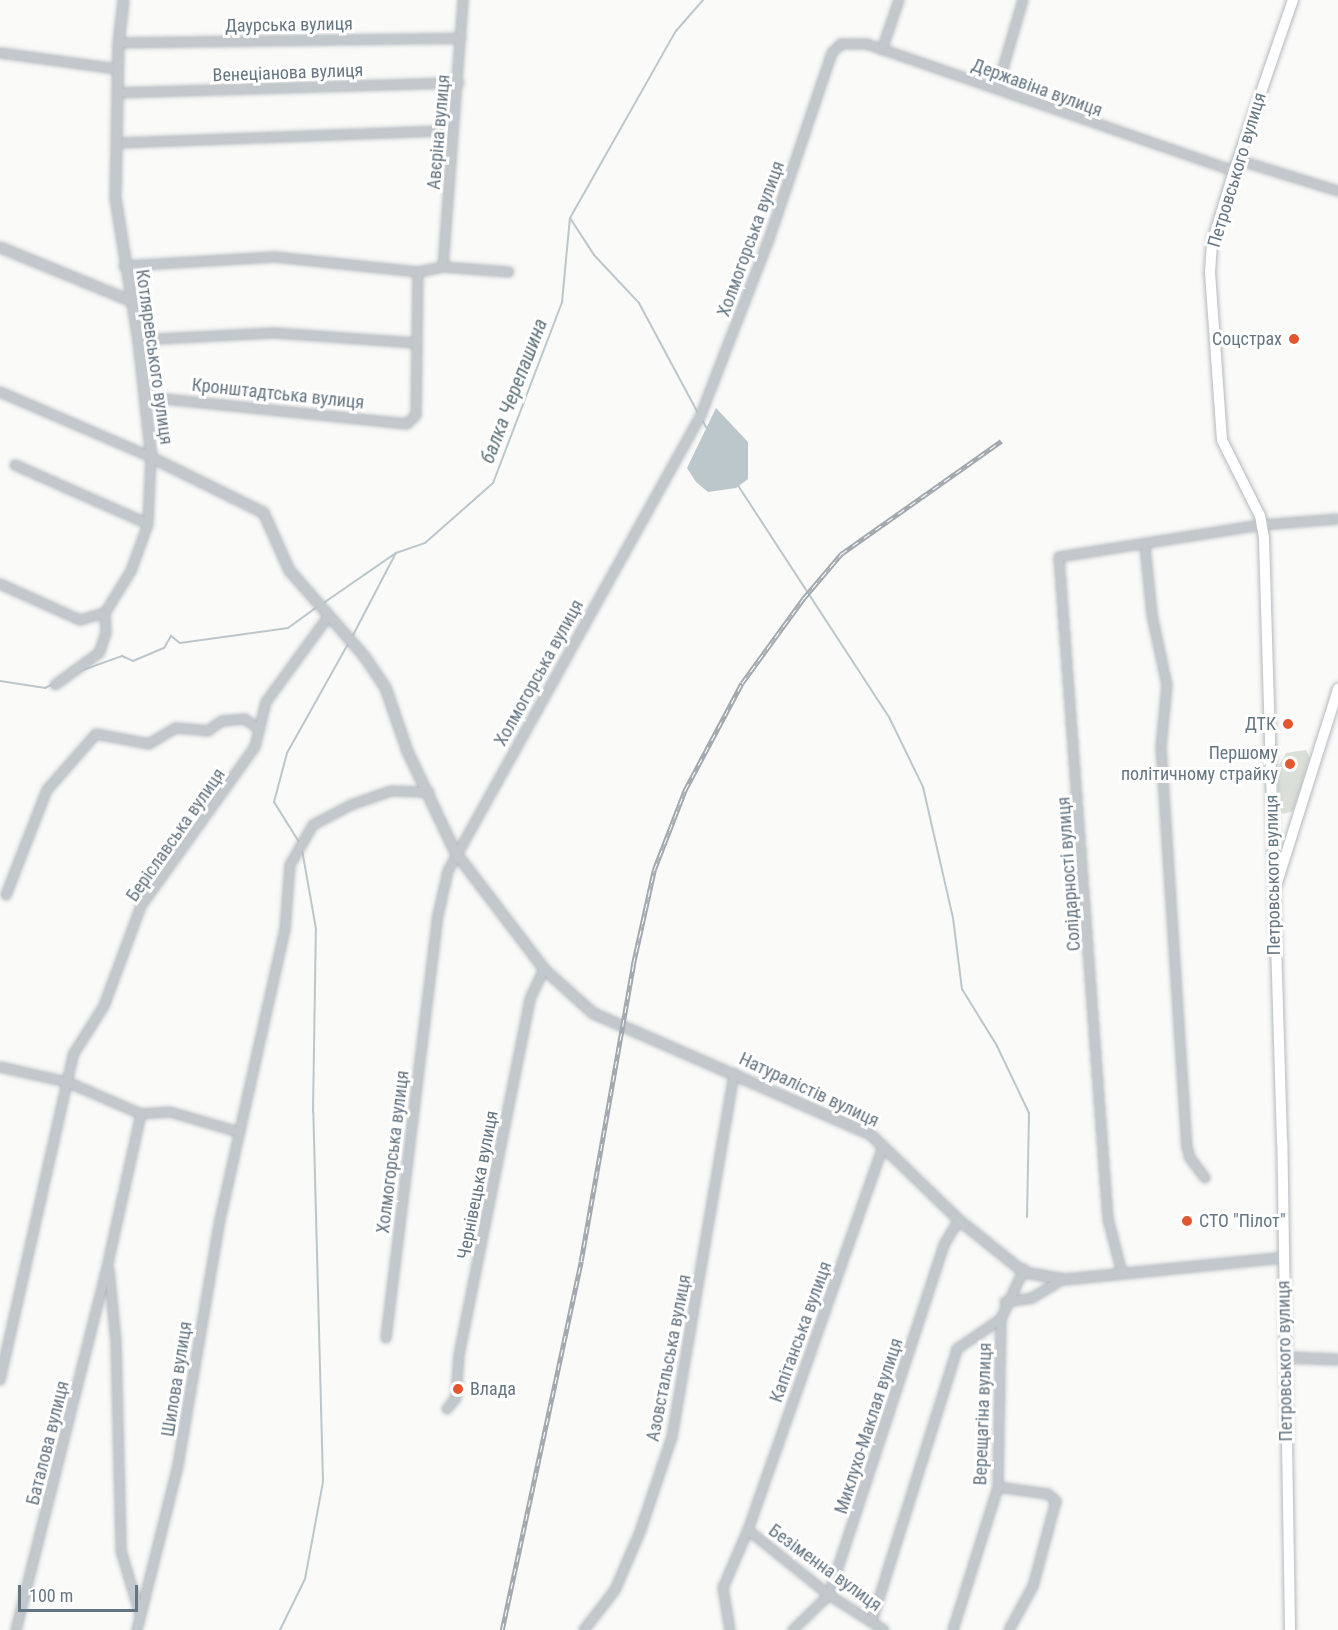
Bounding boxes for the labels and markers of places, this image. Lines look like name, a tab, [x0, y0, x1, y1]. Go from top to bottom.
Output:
place label: Соцстрах	[1212, 328, 1282, 350]
marker: Соцстрах	[1287, 332, 1301, 346]
place label: ДТК	[1245, 713, 1276, 735]
marker: ДТК	[1281, 717, 1295, 731]
place label: Першому політичному страйку	[1121, 743, 1278, 786]
marker: Першому політичному страйку	[1283, 757, 1297, 771]
place label: СТО "Пілот"	[1199, 1210, 1286, 1232]
marker: СТО "Пілот"	[1180, 1214, 1194, 1228]
place label: Влада	[470, 1378, 516, 1400]
marker: Влада	[451, 1382, 465, 1396]

